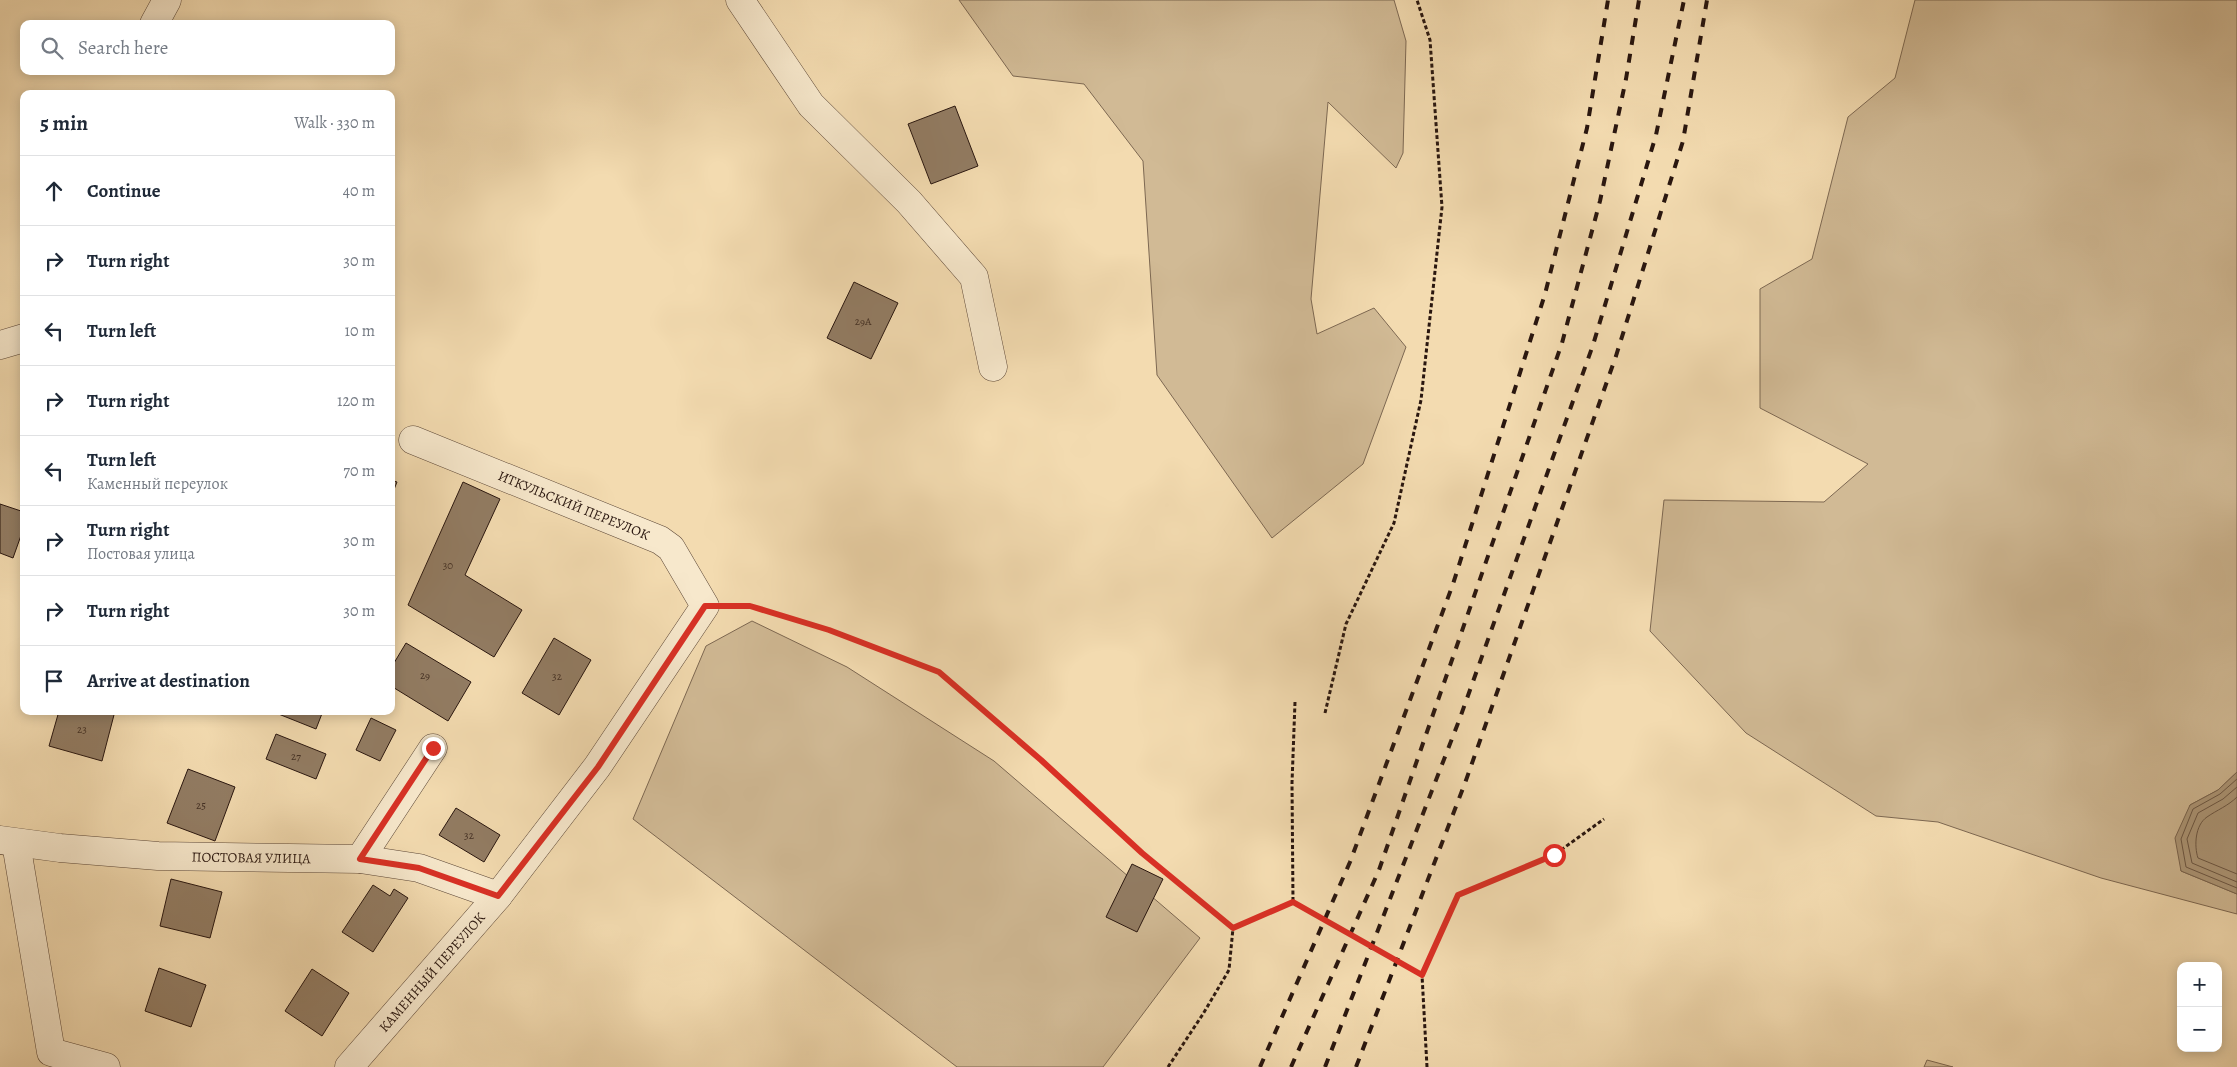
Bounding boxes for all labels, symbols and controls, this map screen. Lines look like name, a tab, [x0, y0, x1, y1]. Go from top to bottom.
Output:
search box	[20, 20, 395, 75]
icon: search	[38, 34, 66, 62]
text: Search here	[78, 35, 168, 61]
text: 5 min	[40, 109, 88, 137]
text: Walk · 330 m	[294, 112, 375, 134]
icon: ahead	[40, 177, 68, 205]
text: Continue	[87, 178, 161, 204]
text: 40 m	[343, 180, 375, 202]
icon: right	[40, 247, 68, 275]
text: Turn right	[87, 248, 169, 274]
text: 30 m	[343, 250, 375, 272]
house number: 29А	[855, 314, 872, 329]
icon: left	[40, 317, 68, 345]
text: Turn left	[87, 318, 156, 344]
text: 10 m	[345, 320, 375, 342]
icon: right	[40, 387, 68, 415]
text: Turn right	[87, 388, 169, 414]
text: 120 m	[337, 390, 375, 412]
text: Turn left	[87, 447, 156, 473]
icon: left	[40, 457, 68, 485]
text: 70 m	[343, 460, 375, 482]
street label: ИТКУЛЬСКИЙ ПЕРЕУЛОК	[495, 466, 653, 545]
text: Каменный переулок	[87, 473, 228, 495]
text: Turn right	[87, 517, 169, 543]
icon: right	[40, 527, 68, 555]
text: 30 m	[343, 530, 375, 552]
text: Постовая улица	[87, 543, 195, 565]
house number: 30	[443, 558, 453, 573]
icon: right	[40, 597, 68, 625]
text: Turn right	[87, 598, 169, 624]
text: 30 m	[343, 600, 375, 622]
icon: arrive	[40, 667, 68, 695]
text: Arrive at destination	[87, 668, 250, 694]
house number: 29	[420, 668, 430, 683]
house number: 32	[552, 669, 562, 684]
house number: 23	[77, 722, 87, 737]
route end	[422, 737, 445, 760]
house number: 27	[291, 749, 301, 764]
house number: 25	[196, 798, 206, 813]
house number: 32	[464, 828, 474, 843]
route start	[1543, 844, 1566, 867]
street label: ПОСТОВАЯ УЛИЦА	[192, 848, 312, 868]
street label: КАМЕННЫЙ ПЕРЕУЛОК	[375, 908, 490, 1036]
map controls	[2177, 962, 2222, 1052]
button: +	[2177, 962, 2222, 1007]
button: −	[2177, 1007, 2222, 1052]

